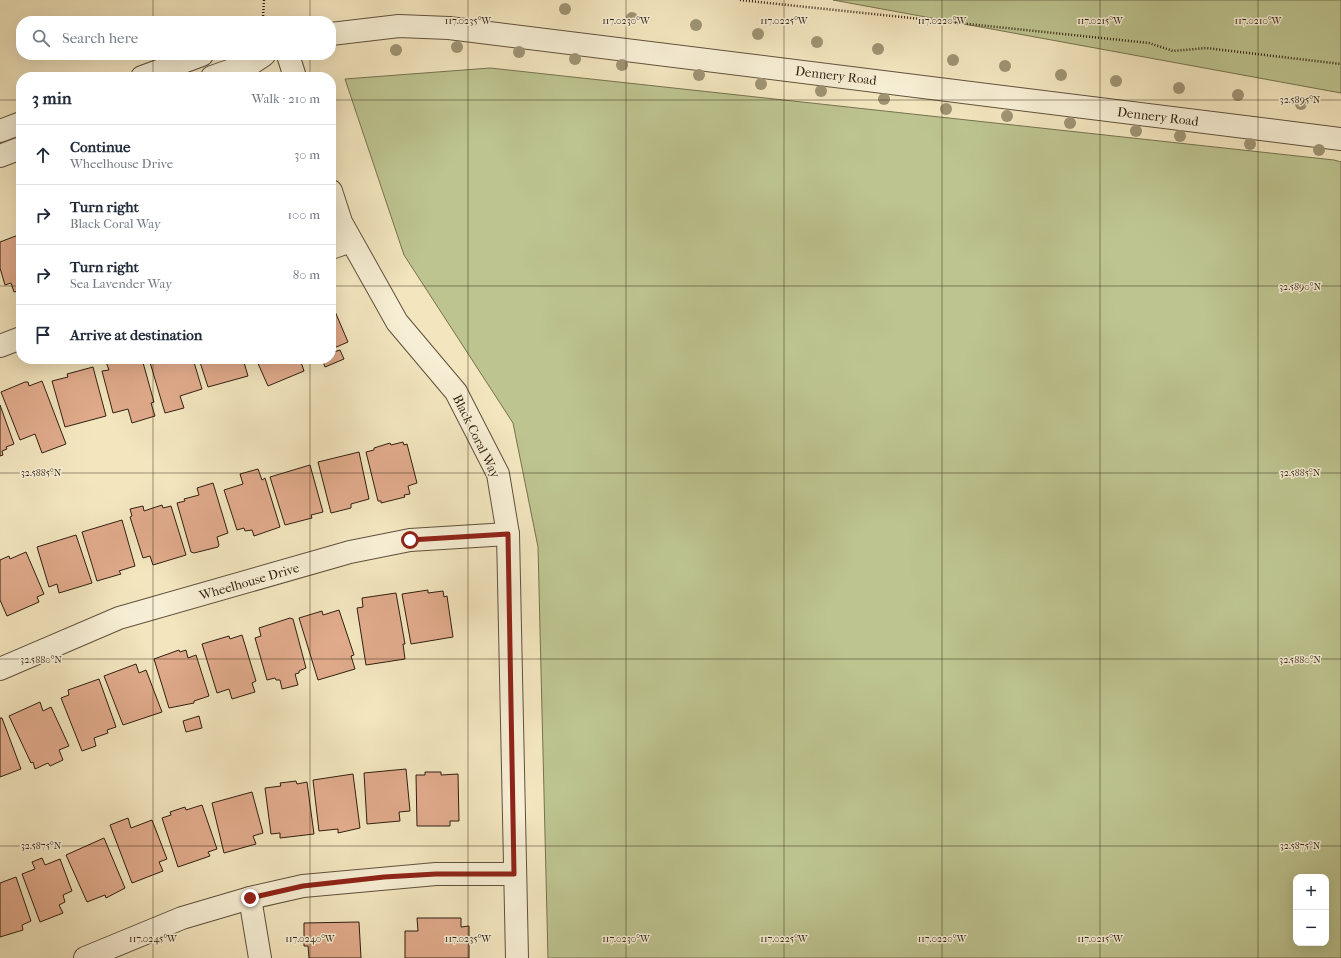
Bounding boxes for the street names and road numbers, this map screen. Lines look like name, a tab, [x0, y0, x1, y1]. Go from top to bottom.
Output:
street label: Dennery Road	[794, 63, 878, 88]
street label: Dennery Road	[1116, 104, 1200, 129]
street label: Black Coral Way	[450, 392, 504, 481]
street label: Wheelhouse Drive	[196, 560, 301, 603]

